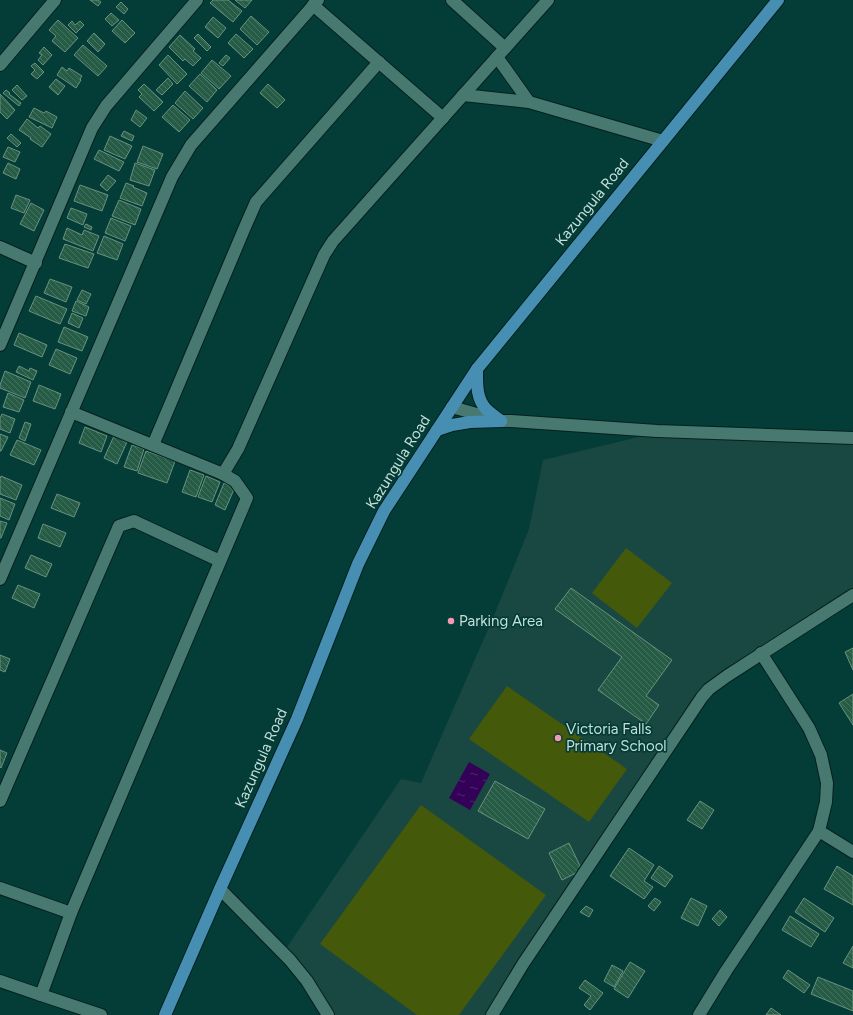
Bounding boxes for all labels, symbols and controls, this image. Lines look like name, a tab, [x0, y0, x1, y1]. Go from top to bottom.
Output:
street label: Kazungula Road	[551, 155, 633, 249]
street label: Kazungula Road	[362, 412, 434, 512]
place label: Parking Area	[459, 612, 543, 630]
marker: Parking Area	[446, 616, 456, 626]
street label: Kazungula Road	[231, 705, 291, 811]
place label: Victoria Falls Primary School	[566, 720, 667, 755]
marker: Victoria Falls Primary School	[553, 733, 563, 743]

